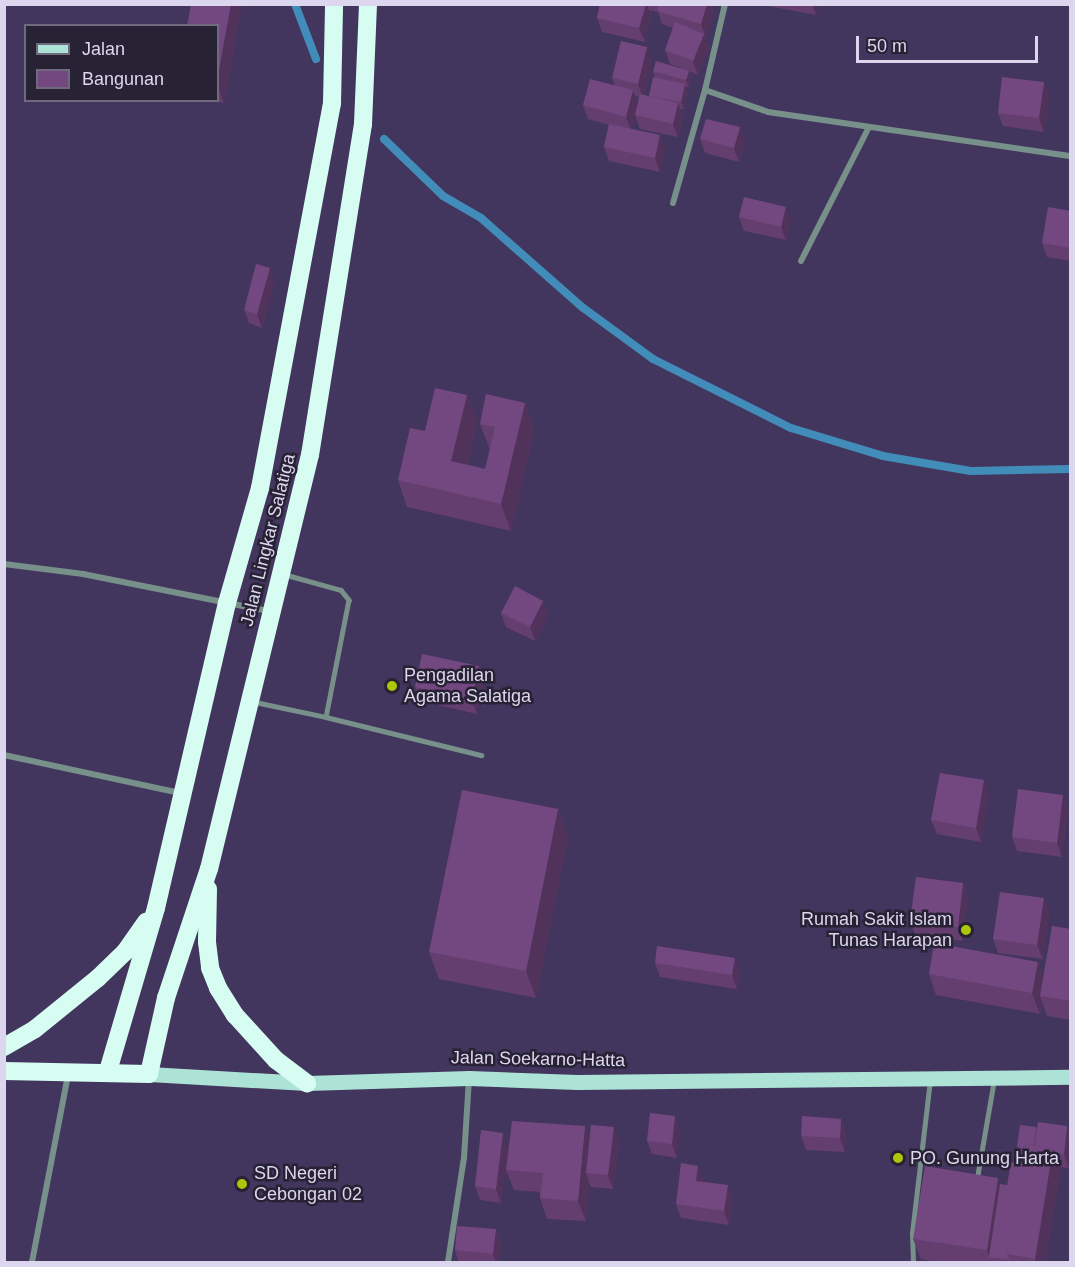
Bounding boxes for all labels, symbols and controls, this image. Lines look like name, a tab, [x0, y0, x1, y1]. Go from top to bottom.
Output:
legend	[24, 24, 219, 102]
scale bar	[859, 24, 1040, 62]
text: 50 m	[867, 36, 907, 56]
text: Jalan	[82, 39, 125, 59]
text: Bangunan	[82, 69, 164, 89]
street label: Jalan Lingkar Salatiga	[236, 451, 300, 629]
place label: Pengadilan Agama Salatiga	[404, 665, 531, 708]
marker: Pengadilan Agama Salatiga	[385, 679, 399, 693]
place label: Rumah Sakit Islam Tunas Harapan	[801, 909, 952, 952]
marker: Rumah Sakit Islam Tunas Harapan	[957, 921, 975, 939]
street label: Jalan Soekarno-Hatta	[451, 1047, 625, 1071]
place label: PO. Gunung Harta	[910, 1147, 1059, 1169]
marker: PO. Gunung Harta	[891, 1151, 905, 1165]
place label: SD Negeri Cebongan 02	[254, 1163, 362, 1206]
marker: SD Negeri Cebongan 02	[235, 1177, 249, 1191]

